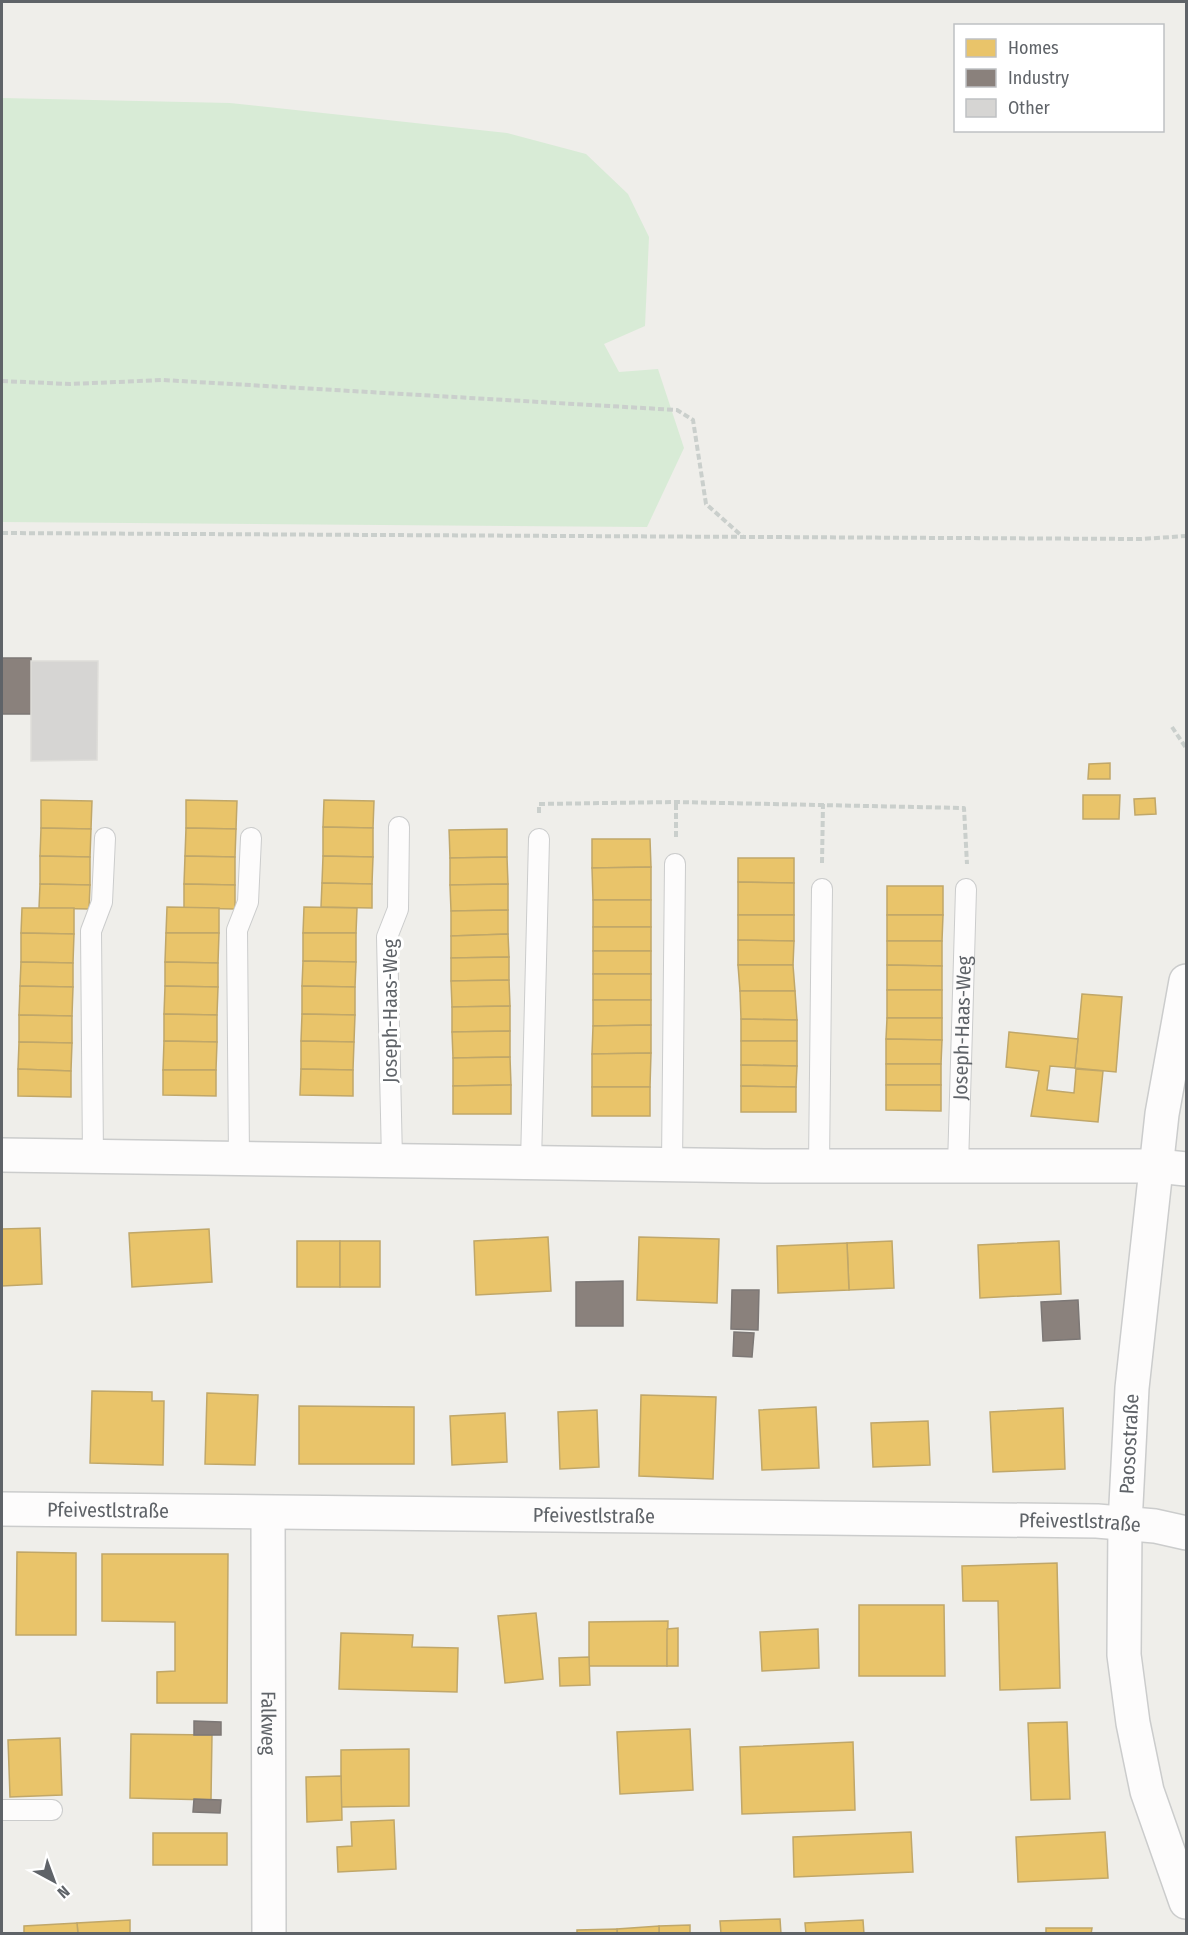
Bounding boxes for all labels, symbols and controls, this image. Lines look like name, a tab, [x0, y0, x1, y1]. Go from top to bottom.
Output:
legend	[954, 24, 1164, 132]
text: Homes	[1008, 37, 1059, 59]
text: Industry	[1008, 67, 1069, 89]
text: Other	[1008, 97, 1051, 119]
street label: Joseph-Haas-Weg	[378, 938, 402, 1083]
street label: Joseph-Haas-Weg	[948, 955, 976, 1101]
street label: Paosostraße	[1114, 1393, 1144, 1495]
street label: Pfeivestlstraße	[47, 1497, 169, 1523]
street label: Pfeivestlstraße	[533, 1503, 655, 1528]
street label: Pfeivestlstraße	[1019, 1508, 1142, 1537]
street label: Falkweg	[256, 1691, 281, 1756]
north arrow	[24, 1851, 84, 1911]
text: N	[54, 1882, 73, 1902]

